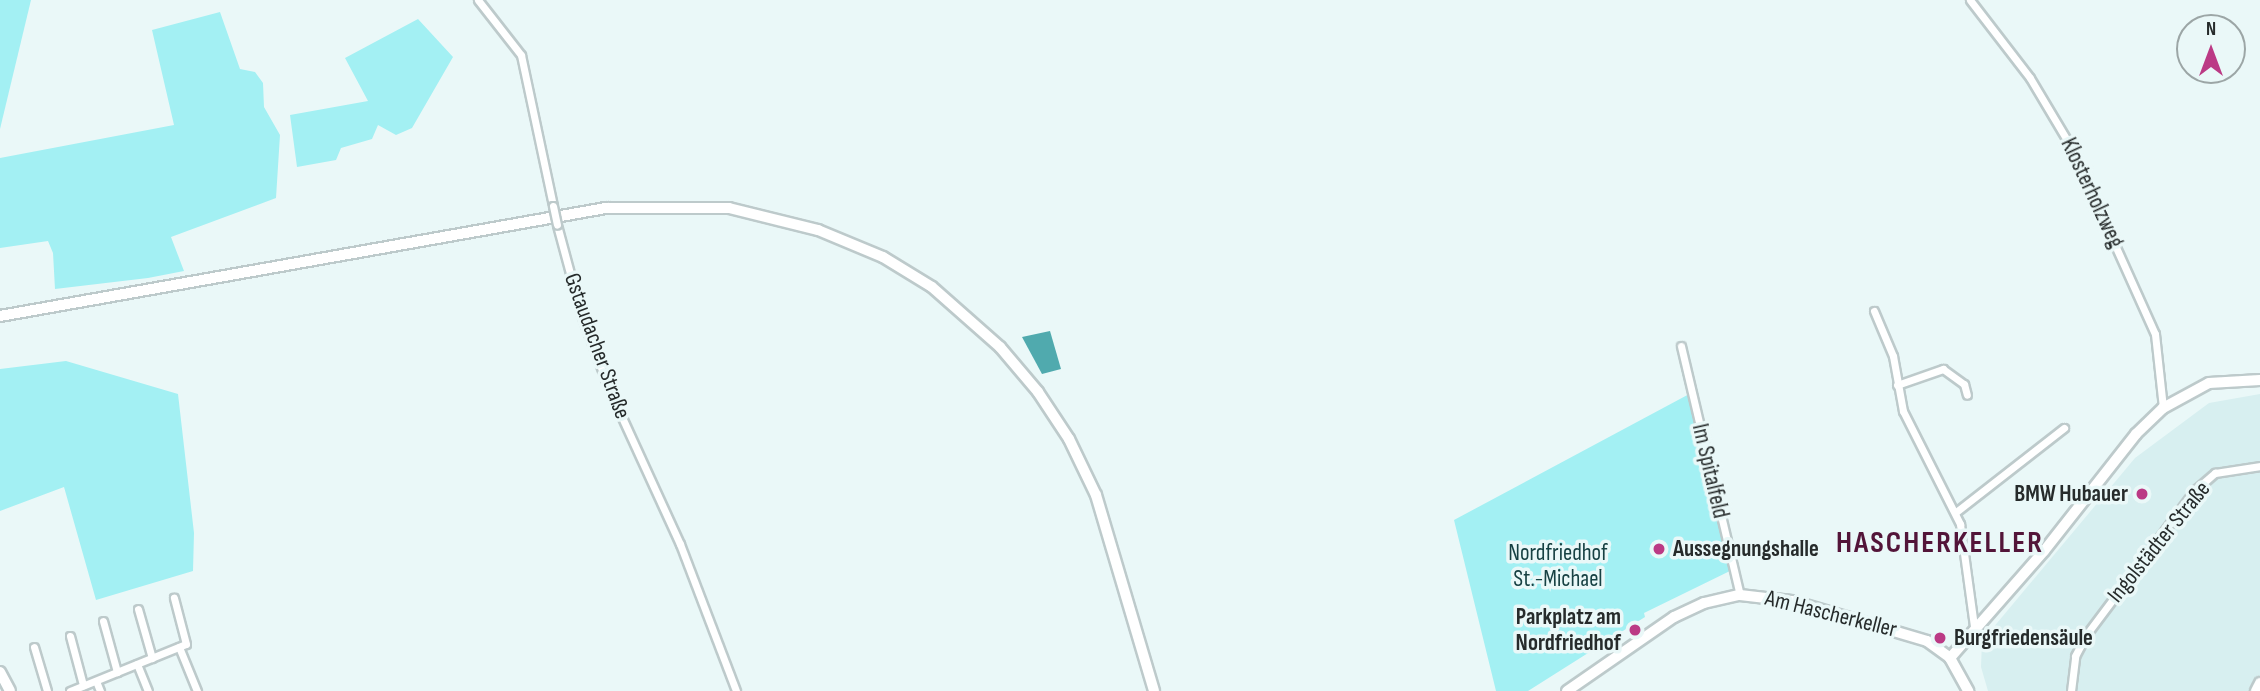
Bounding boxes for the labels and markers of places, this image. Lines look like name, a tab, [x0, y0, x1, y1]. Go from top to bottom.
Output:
place label: BMW Hubauer	[2014, 480, 2128, 508]
marker: BMW Hubauer	[2134, 486, 2150, 502]
place label: Aussegnungshalle	[1673, 535, 1819, 563]
marker: Aussegnungshalle	[1651, 541, 1667, 557]
place label: Parkplatz am Nordfriedhof	[1516, 603, 1621, 657]
marker: Parkplatz am Nordfriedhof	[1627, 622, 1643, 638]
place label: Burgfriedensäule	[1954, 624, 2093, 652]
marker: Burgfriedensäule	[1932, 630, 1948, 646]

